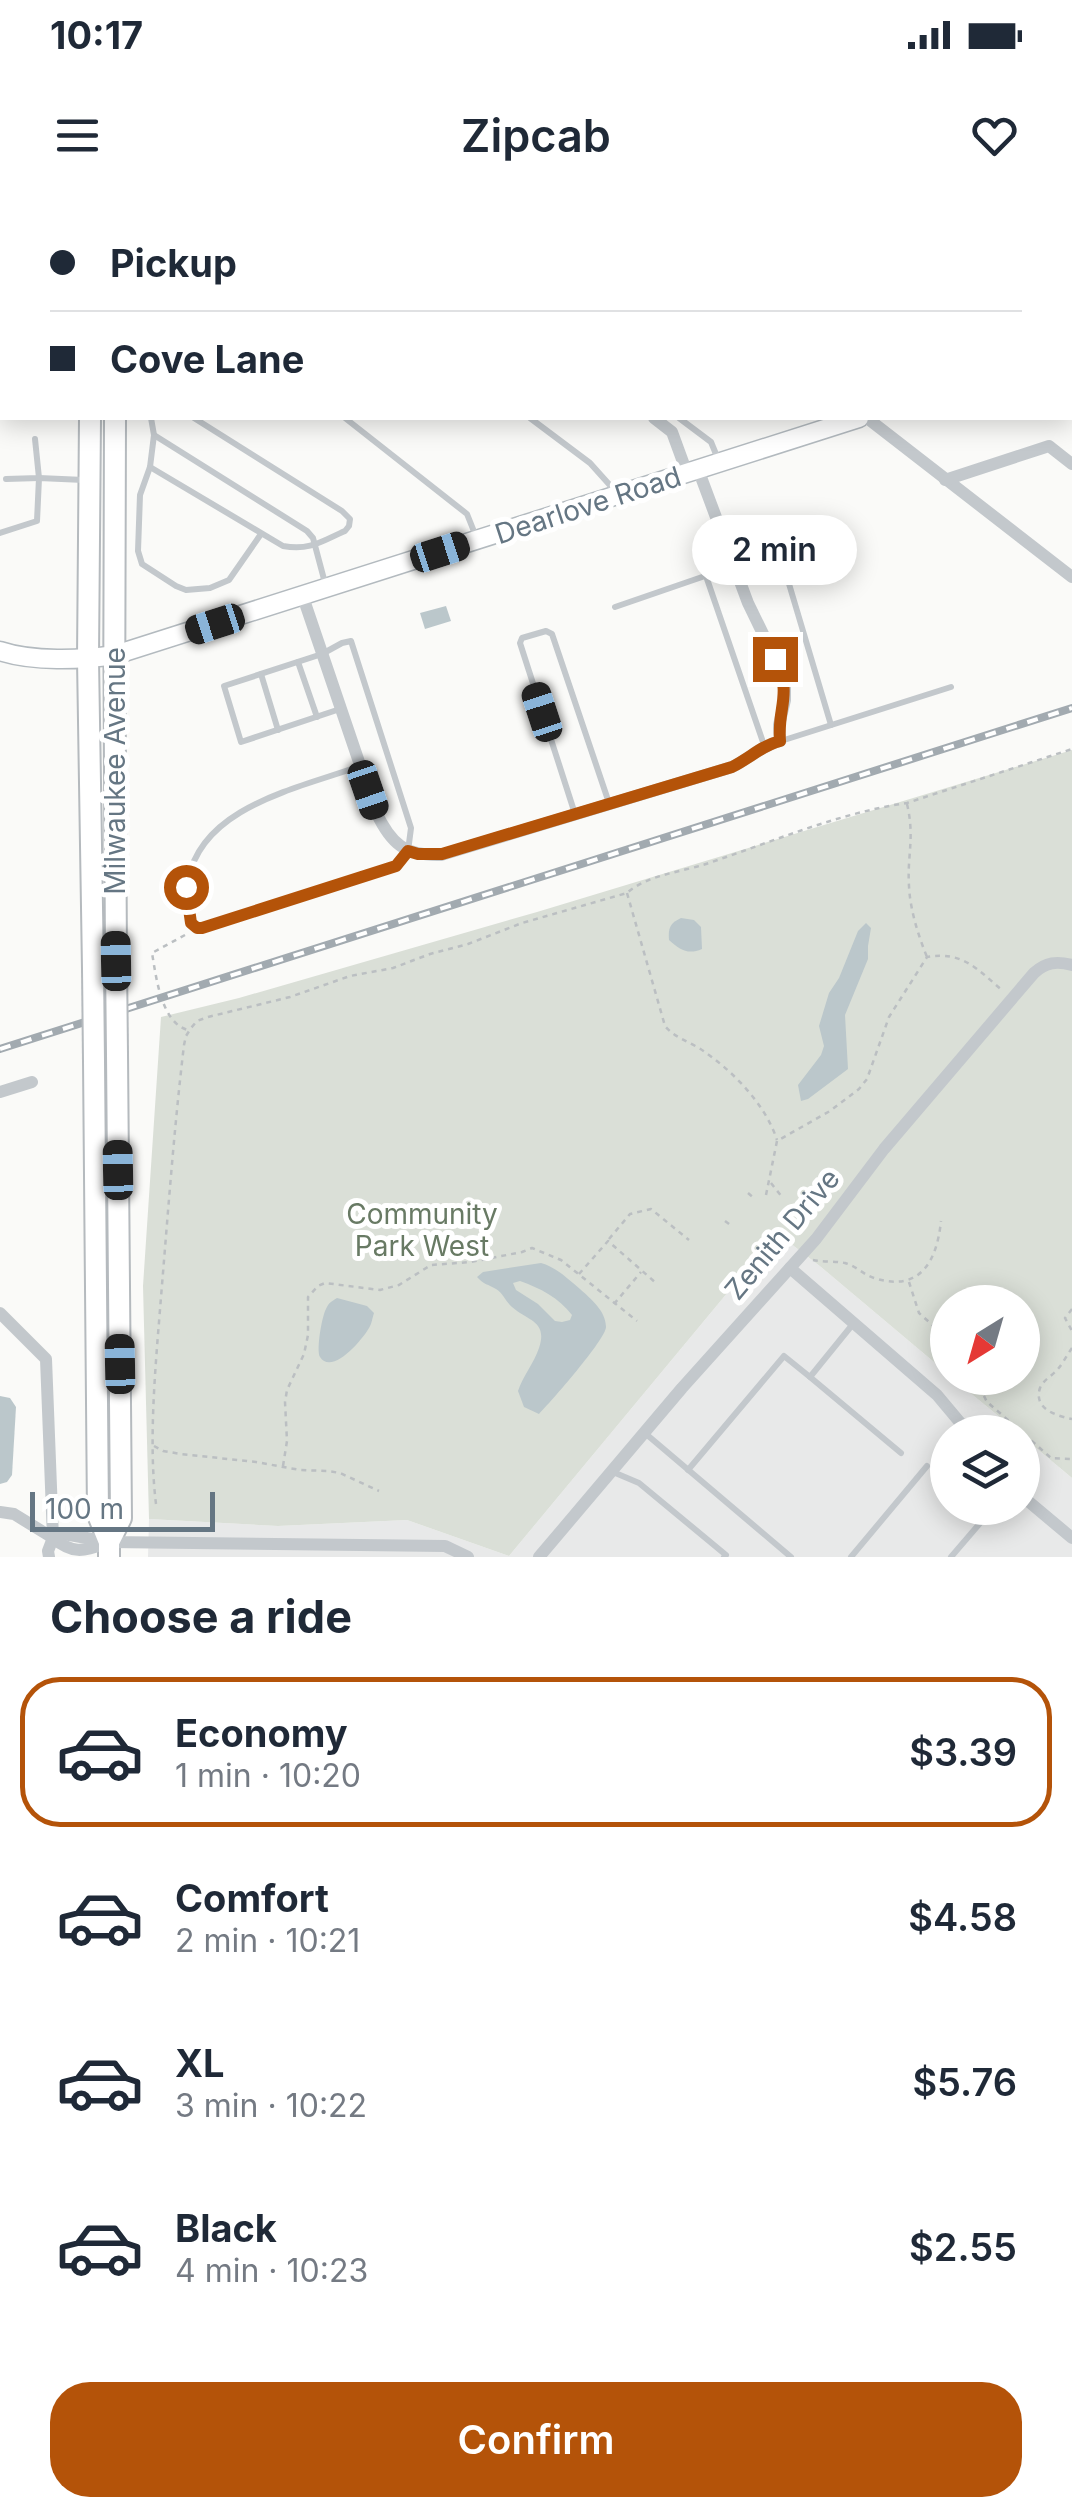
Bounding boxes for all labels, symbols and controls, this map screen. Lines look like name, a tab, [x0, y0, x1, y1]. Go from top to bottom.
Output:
text: 10:17	[50, 12, 143, 58]
icon: menu	[50, 108, 105, 163]
text: Zipcab	[461, 108, 611, 163]
icon: heart	[967, 108, 1022, 163]
text: Pickup	[110, 240, 237, 286]
text: Cove Lane	[110, 336, 304, 382]
street label: Dearlove Road	[491, 459, 685, 551]
callout: 2 min	[692, 514, 858, 584]
car	[407, 528, 473, 576]
text: 2 min	[732, 530, 817, 569]
car	[182, 600, 248, 648]
route end	[753, 637, 798, 682]
street label: Milwaukee Avenue	[98, 647, 132, 895]
car	[518, 679, 566, 745]
car	[344, 757, 392, 823]
route start	[164, 865, 209, 910]
car	[100, 931, 132, 991]
car	[102, 1140, 134, 1200]
street label: Zenith Drive	[717, 1162, 847, 1306]
park label: Community Park West	[346, 1197, 498, 1263]
north arrow	[930, 1285, 1040, 1395]
map controls	[930, 1285, 1040, 1525]
car	[104, 1334, 136, 1394]
button: layers	[930, 1415, 1040, 1525]
scale bar	[30, 1487, 215, 1532]
text: 100 m	[45, 1492, 124, 1526]
text: Choose a ride	[50, 1589, 352, 1644]
icon: car	[55, 1707, 145, 1797]
text: Economy	[175, 1710, 348, 1756]
text: $3.39	[909, 1729, 1017, 1775]
text: 1 min · 10:20	[175, 1756, 361, 1795]
icon: car	[55, 1872, 145, 1962]
text: Comfort	[175, 1875, 329, 1921]
text: $4.58	[908, 1894, 1017, 1940]
text: 2 min · 10:21	[175, 1921, 360, 1960]
icon: car	[55, 2037, 145, 2127]
text: XL	[175, 2040, 225, 2086]
text: $5.76	[912, 2059, 1017, 2105]
text: 3 min · 10:22	[175, 2086, 367, 2125]
icon: car	[55, 2202, 145, 2292]
text: Black	[175, 2205, 277, 2251]
text: $2.55	[909, 2224, 1017, 2270]
text: 4 min · 10:23	[175, 2251, 368, 2290]
button: Confirm	[50, 2382, 1022, 2497]

